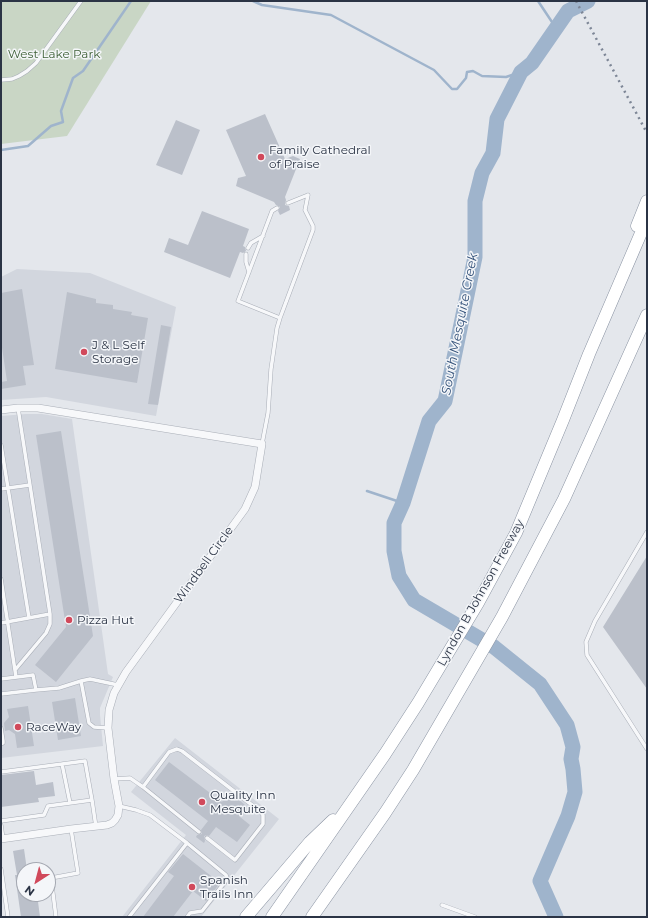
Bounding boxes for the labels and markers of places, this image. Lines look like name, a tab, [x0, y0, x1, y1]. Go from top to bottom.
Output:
place label: Family Cathedral of Praise	[269, 143, 371, 171]
marker: Family Cathedral of Praise	[256, 152, 266, 162]
place label: J & L Self Storage	[92, 338, 144, 366]
marker: J & L Self Storage	[79, 347, 89, 357]
place label: Pizza Hut	[77, 613, 134, 627]
marker: Pizza Hut	[64, 615, 74, 625]
place label: RaceWay	[26, 720, 81, 734]
marker: RaceWay	[13, 722, 23, 732]
place label: Quality Inn Mesquite	[210, 788, 276, 816]
marker: Quality Inn Mesquite	[197, 797, 207, 807]
place label: Spanish Trails Inn	[200, 873, 253, 901]
marker: Spanish Trails Inn	[187, 882, 197, 892]

